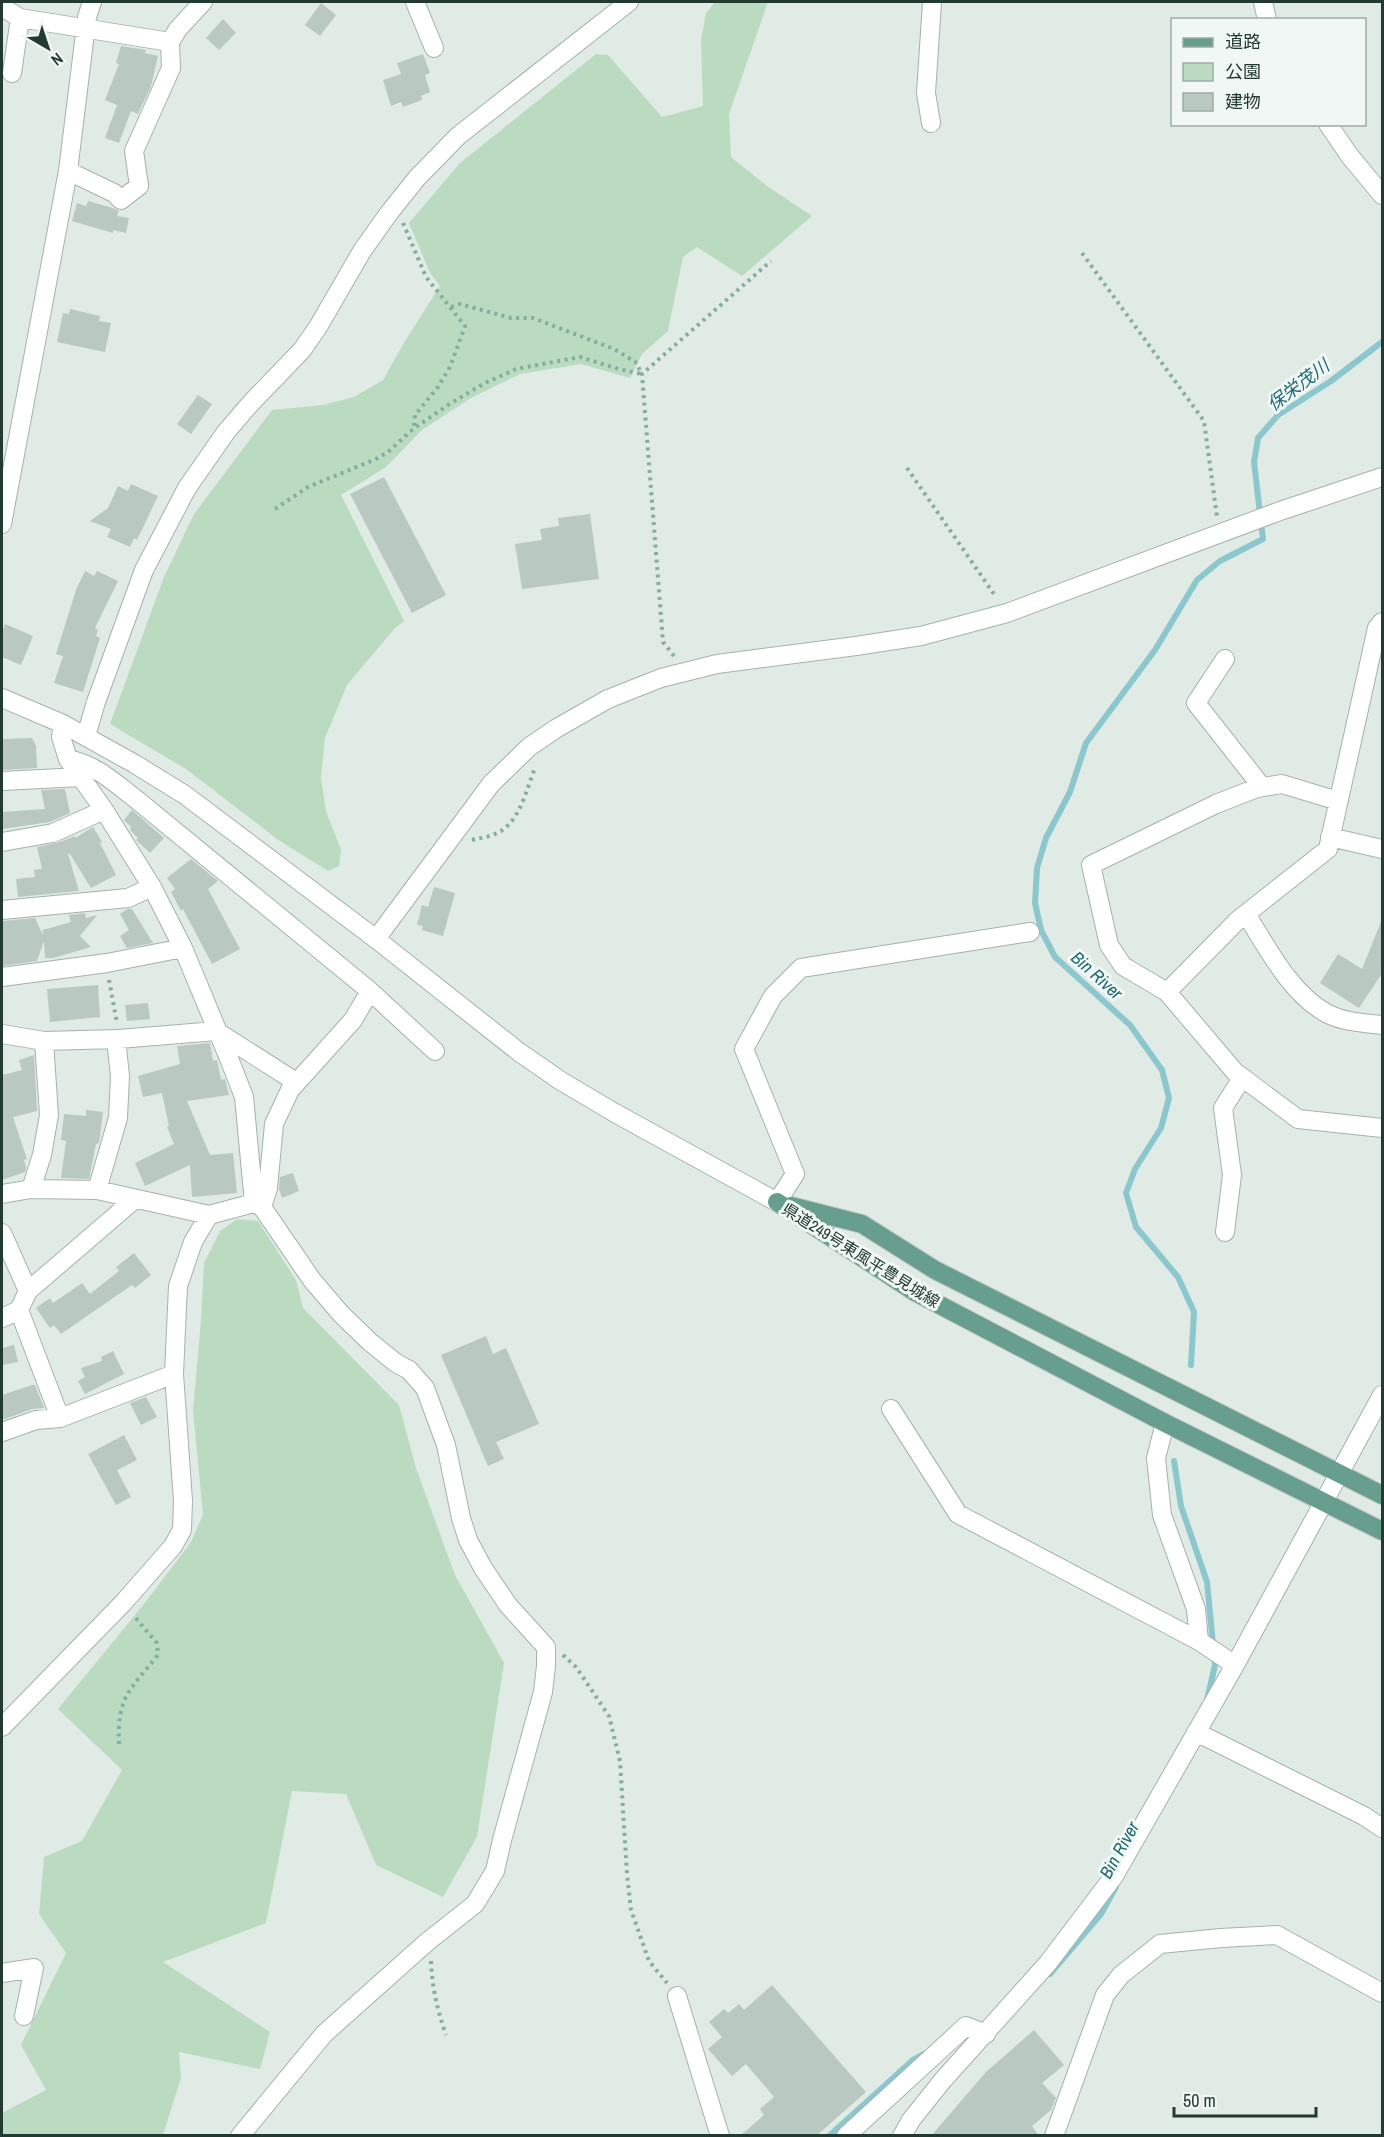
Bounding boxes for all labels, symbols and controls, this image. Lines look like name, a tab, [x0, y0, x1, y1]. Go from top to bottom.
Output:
north arrow	[18, 18, 78, 78]
legend	[1171, 18, 1366, 126]
text: 道路	[1225, 29, 1261, 54]
text: N	[47, 48, 68, 71]
text: 公園	[1225, 59, 1261, 84]
text: 建物	[1225, 89, 1261, 114]
water label: 保栄茂川	[1262, 352, 1336, 417]
water label: Bin River	[1066, 945, 1129, 1006]
street label: 県道249号東風平豊見城線	[778, 1197, 944, 1313]
water label: Bin River	[1093, 1816, 1145, 1883]
scale bar	[1174, 2080, 1316, 2118]
text: 50 m	[1183, 2088, 1216, 2113]

